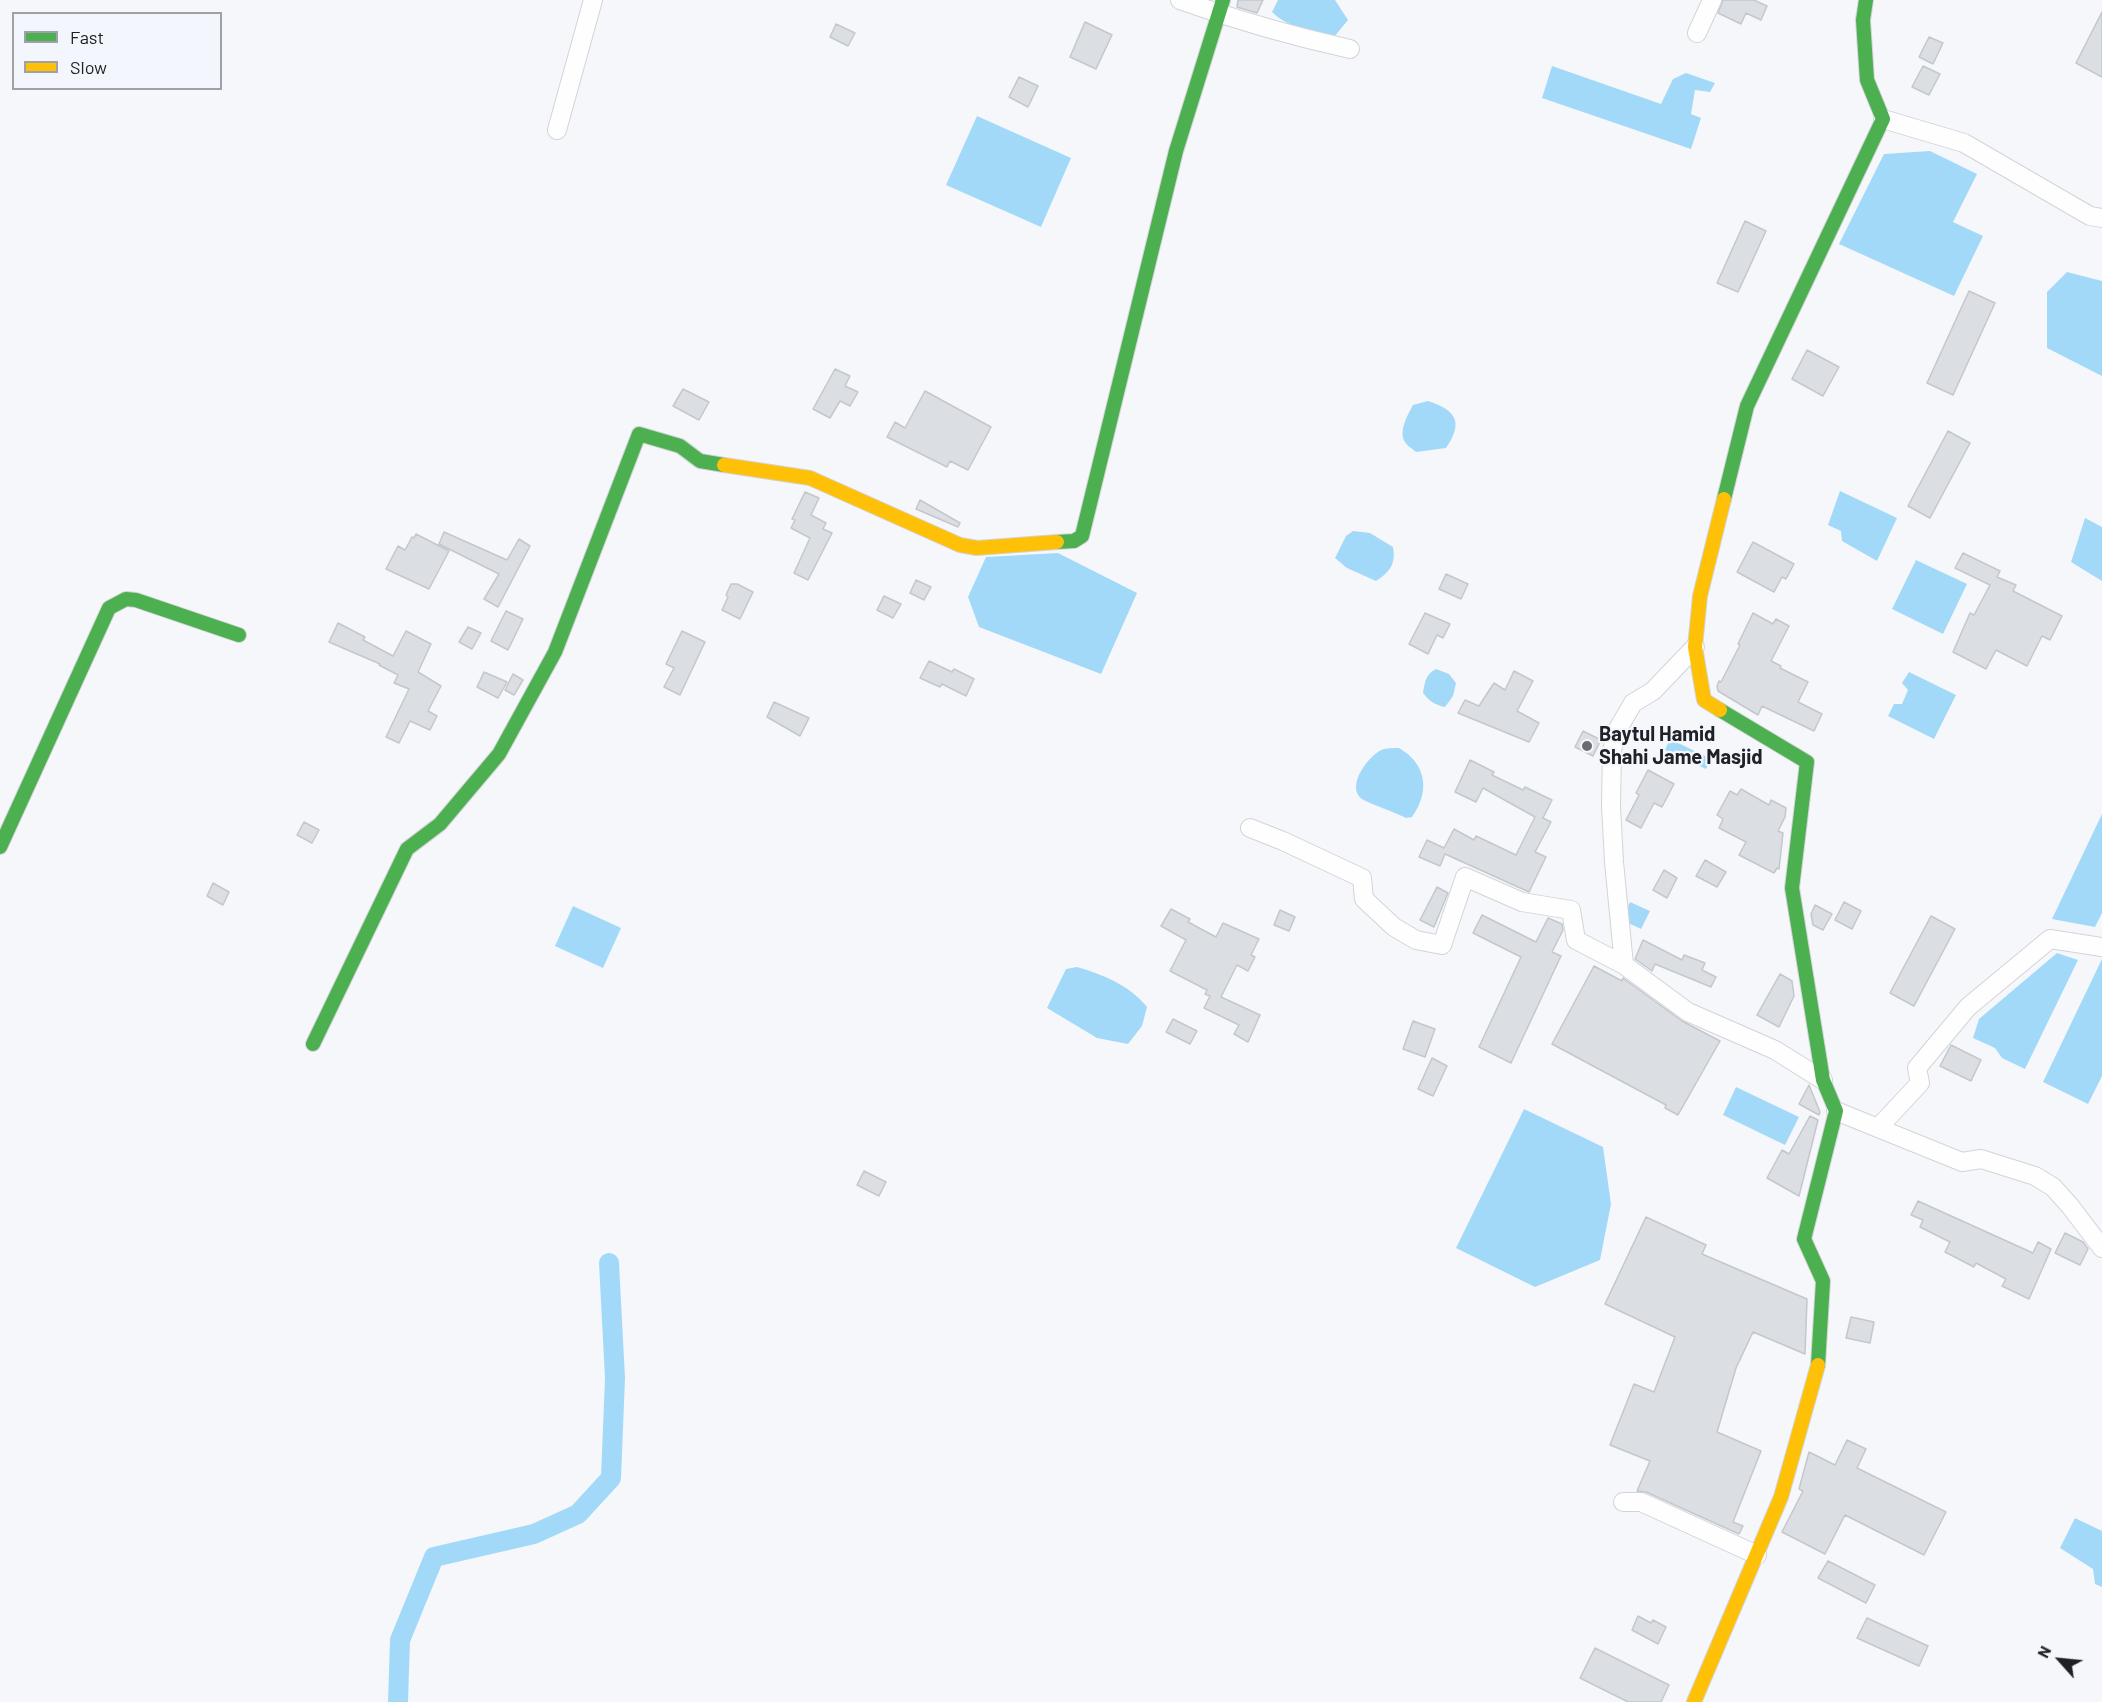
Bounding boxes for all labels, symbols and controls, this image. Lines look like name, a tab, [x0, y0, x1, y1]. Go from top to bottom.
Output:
legend	[12, 12, 222, 90]
text: Fast	[70, 26, 104, 48]
text: Slow	[70, 56, 107, 78]
place label: Baytul Hamid Shahi Jame Masjid	[1599, 722, 1763, 769]
marker: Baytul Hamid Shahi Jame Masjid	[1580, 739, 1594, 753]
north arrow	[2030, 1630, 2090, 1690]
text: N	[2033, 1643, 2054, 1661]

